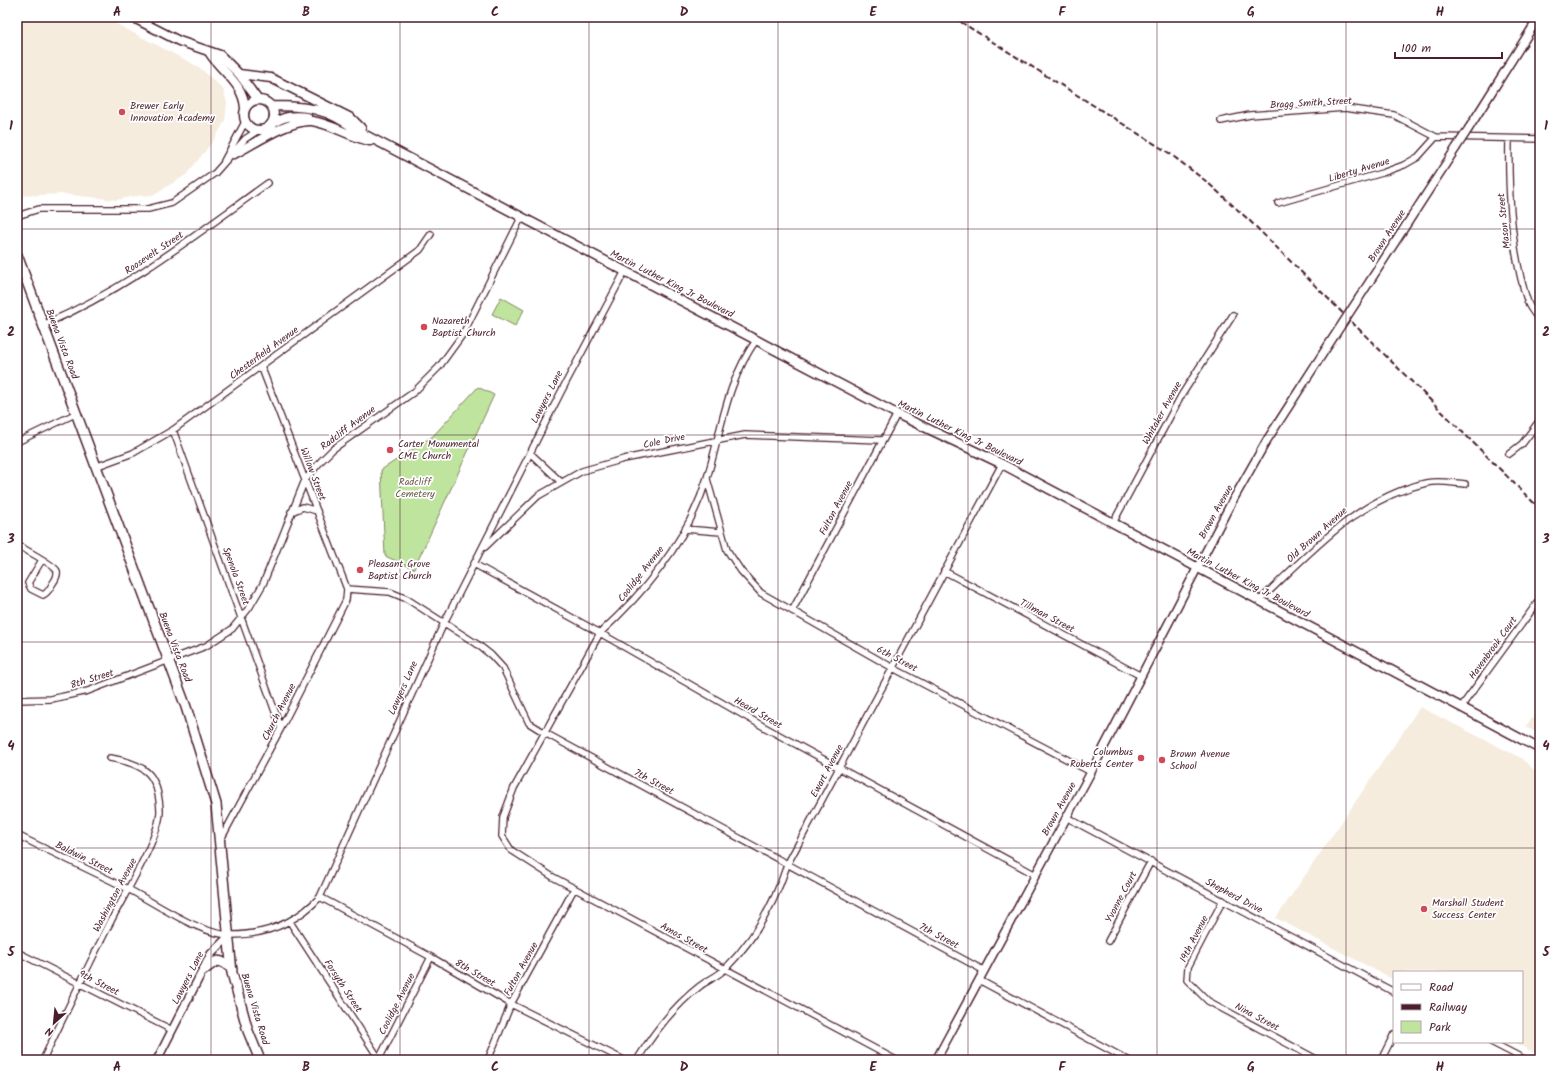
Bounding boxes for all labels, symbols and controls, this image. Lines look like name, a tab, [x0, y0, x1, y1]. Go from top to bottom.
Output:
text: A	[113, 2, 121, 23]
text: B	[302, 2, 310, 23]
text: C	[491, 2, 499, 23]
text: D	[680, 2, 689, 23]
text: E	[869, 2, 877, 23]
text: F	[1058, 2, 1066, 23]
text: G	[1247, 2, 1255, 23]
text: H	[1436, 2, 1445, 23]
scale bar	[1395, 34, 1502, 60]
text: 100 m	[1401, 39, 1432, 58]
street label: Bragg Smith Street	[1270, 93, 1353, 113]
place label: Brewer Early Innovation Academy	[130, 98, 215, 126]
marker: Brewer Early Innovation Academy	[117, 107, 127, 117]
text: 1	[9, 116, 13, 137]
text: 1	[1544, 116, 1548, 137]
street label: Liberty Avenue	[1327, 153, 1392, 187]
street label: Mason Street	[1493, 192, 1515, 250]
street label: Brown Avenue	[1364, 206, 1410, 265]
street label: Roosevelt Street	[121, 227, 187, 279]
street label: Martin Luther King Jr Boulevard	[607, 246, 738, 323]
street label: Buena Vista Road	[41, 306, 83, 382]
place label: Nazareth Baptist Church	[432, 313, 496, 341]
text: 2	[7, 322, 15, 343]
street label: Chesterfield Avenue	[226, 322, 302, 384]
marker: Nazareth Baptist Church	[419, 322, 429, 332]
text: 2	[1542, 322, 1550, 343]
street label: Lawyers Lane	[527, 367, 567, 426]
street label: Whitaker Avenue	[1138, 378, 1186, 448]
street label: Martin Luther King Jr Boulevard	[895, 396, 1026, 471]
street label: Radcliff Avenue	[317, 402, 379, 454]
street label: Cole Drive	[642, 429, 687, 453]
place label: Carter Monumental CME Church	[398, 436, 480, 464]
street label: Willow Street	[296, 445, 331, 503]
marker: Carter Monumental CME Church	[385, 445, 395, 455]
park label: Radcliff Cemetery	[395, 474, 435, 502]
street label: Fulton Avenue	[815, 477, 857, 538]
street label: Brown Avenue	[1195, 482, 1238, 542]
street label: Old Brown Avenue	[1283, 503, 1351, 567]
text: 3	[6, 529, 15, 550]
text: 3	[1541, 529, 1550, 550]
street label: Coolidge Avenue	[614, 542, 668, 606]
street label: Martin Luther King Jr Boulevard	[1184, 544, 1313, 623]
street label: Spenola Street	[218, 545, 254, 607]
place label: Pleasant Grove Baptist Church	[368, 556, 432, 584]
marker: Pleasant Grove Baptist Church	[355, 565, 365, 575]
street label: Tillman Street	[1017, 595, 1077, 637]
street label: Buena Vista Road	[154, 609, 196, 685]
street label: Havenbrook Court	[1465, 613, 1521, 683]
street label: 6th Street	[874, 642, 920, 676]
street label: Lawyers Lane	[384, 658, 422, 718]
street label: 8th Street	[68, 665, 116, 693]
street label: Church Avenue	[258, 680, 301, 744]
street label: Heard Street	[731, 693, 785, 733]
text: 4	[7, 736, 15, 757]
text: 4	[1542, 736, 1550, 757]
street label: Ewart Avenue	[806, 741, 848, 800]
place label: Columbus Roberts Center	[1070, 744, 1134, 772]
place label: Brown Avenue School	[1170, 746, 1230, 774]
marker: Columbus Roberts Center	[1136, 753, 1146, 763]
marker: Brown Avenue School	[1157, 755, 1167, 765]
street label: 7th Street	[631, 765, 677, 799]
street label: Brown Avenue	[1038, 779, 1081, 839]
street label: Baldwin Street	[52, 837, 116, 879]
street label: Washington Avenue	[89, 855, 141, 935]
street label: Yvonne Court	[1101, 868, 1141, 926]
street label: Shepherd Drive	[1202, 874, 1266, 918]
place label: Marshall Student Success Center	[1432, 895, 1504, 923]
marker: Marshall Student Success Center	[1419, 904, 1429, 914]
street label: 19th Avenue	[1175, 912, 1213, 965]
street label: Amos Street	[657, 918, 711, 958]
street label: 7th Street	[916, 919, 962, 953]
street label: Fulton Avenue	[500, 939, 543, 999]
text: 5	[7, 942, 16, 963]
text: 5	[1542, 942, 1551, 963]
street label: Lawyers Lane	[168, 948, 208, 1007]
street label: 8th Street	[452, 955, 498, 991]
street label: Forsyth Street	[320, 956, 366, 1016]
street label: 9th Street	[76, 966, 122, 1000]
street label: Coolidge Avenue	[375, 970, 420, 1038]
street label: Buena Vista Road	[236, 971, 274, 1048]
legend	[1393, 971, 1523, 1043]
text: Road	[1429, 978, 1454, 997]
text: Railway	[1429, 998, 1467, 1017]
street label: Nina Street	[1232, 999, 1282, 1036]
north arrow	[34, 1003, 74, 1043]
text: Park	[1429, 1018, 1451, 1037]
text: N	[43, 1021, 57, 1041]
text: A	[113, 1057, 121, 1077]
text: B	[302, 1057, 310, 1077]
text: C	[491, 1057, 499, 1077]
text: D	[680, 1057, 689, 1077]
text: E	[869, 1057, 877, 1077]
text: F	[1058, 1057, 1066, 1077]
text: G	[1247, 1057, 1255, 1077]
text: H	[1436, 1057, 1445, 1077]

